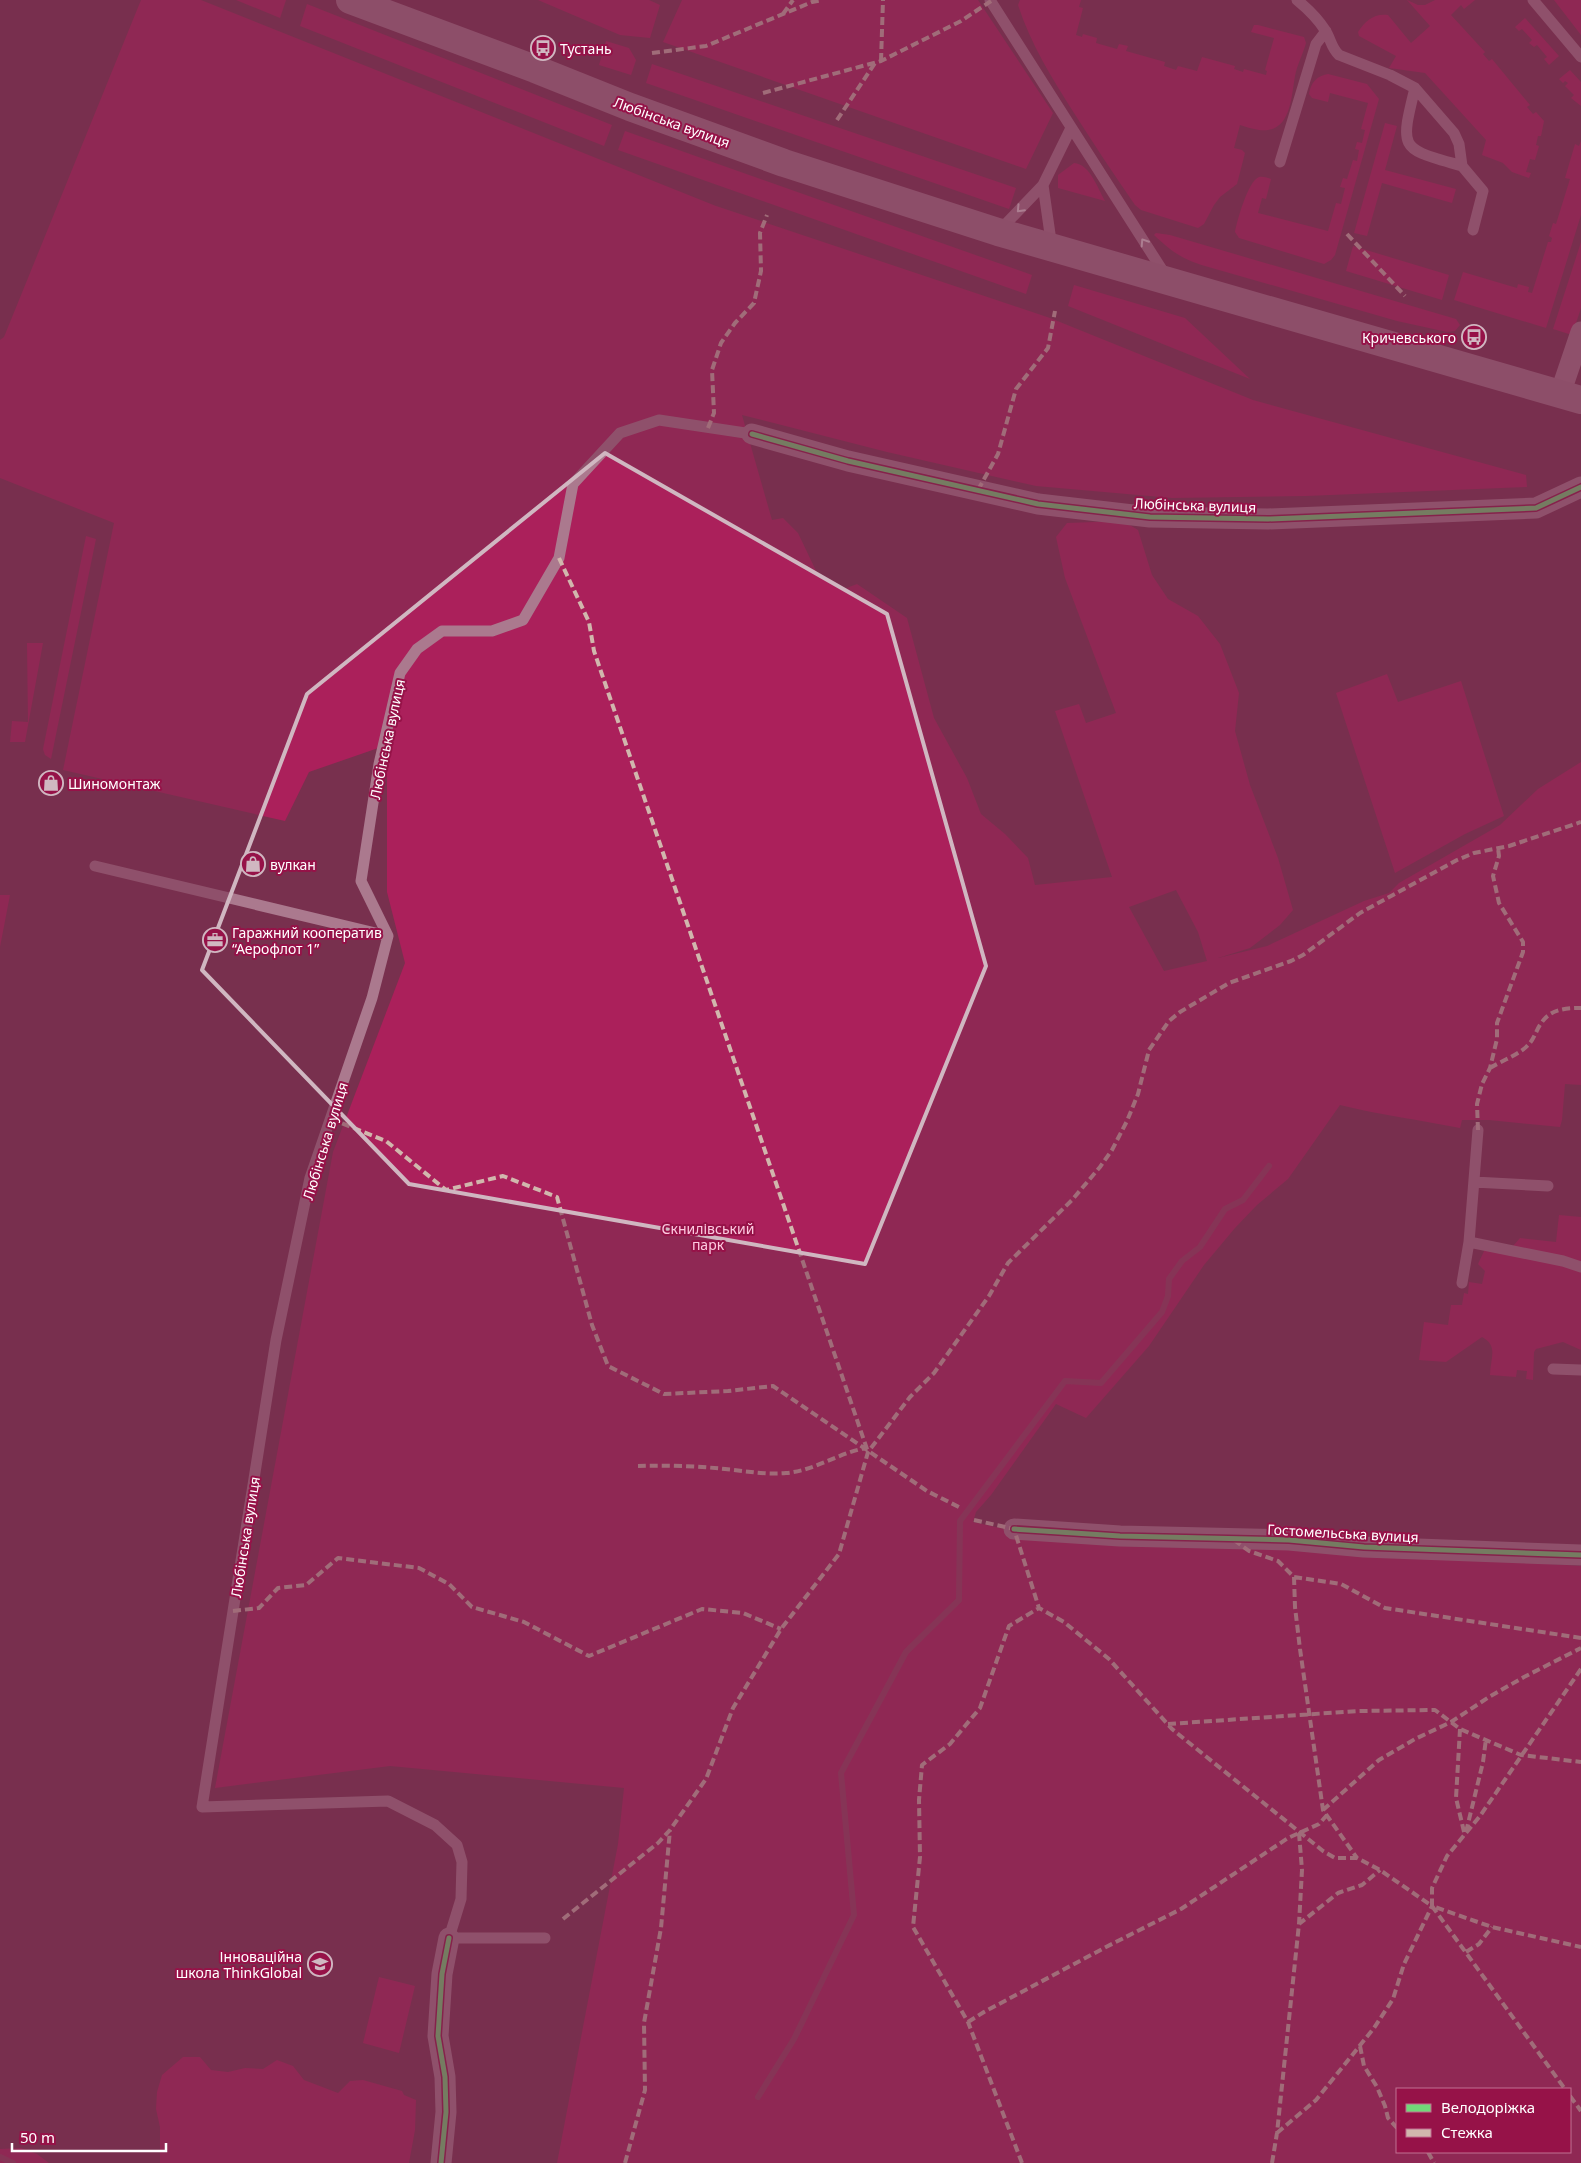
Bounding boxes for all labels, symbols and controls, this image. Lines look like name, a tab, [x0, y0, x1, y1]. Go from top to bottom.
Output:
bus stop icon: Тустань	[530, 35, 556, 61]
place label: Тустань	[560, 39, 612, 58]
street label: Любінська вулиця	[611, 92, 733, 152]
one-way arrow	[1017, 203, 1026, 212]
one-way arrow	[1141, 239, 1151, 248]
bus stop icon: Кричевського	[1461, 324, 1487, 350]
place label: Кричевського	[1362, 328, 1456, 347]
street label: Любінська вулиця	[1134, 493, 1256, 517]
street label: Любінська вулиця	[365, 677, 409, 801]
shop icon: Шиномонтаж	[38, 770, 64, 796]
place label: Шиномонтаж	[68, 774, 161, 793]
shop icon: вулкан	[240, 851, 266, 877]
place label: вулкан	[270, 855, 316, 874]
place label: Гаражний кооператив “Аерофлот 1”	[232, 923, 382, 958]
office icon: Гаражний кооператив “Аерофлот 1”	[202, 927, 228, 953]
street label: Любінська вулиця	[298, 1080, 352, 1202]
park label: Скнилівський парк	[662, 1219, 754, 1254]
street label: Любінська вулиця	[226, 1475, 264, 1599]
street label: Гостомельська вулиця	[1267, 1520, 1419, 1546]
place label: Інноваційна школа ThinkGlobal	[176, 1947, 302, 1982]
school or university icon: Інноваційна школа ThinkGlobal	[307, 1951, 333, 1977]
legend	[1396, 2088, 1571, 2153]
text: Велодоріжка	[1441, 2097, 1535, 2117]
scale bar	[12, 2120, 166, 2152]
text: Стежка	[1441, 2122, 1493, 2142]
text: 50 m	[20, 2127, 55, 2147]

